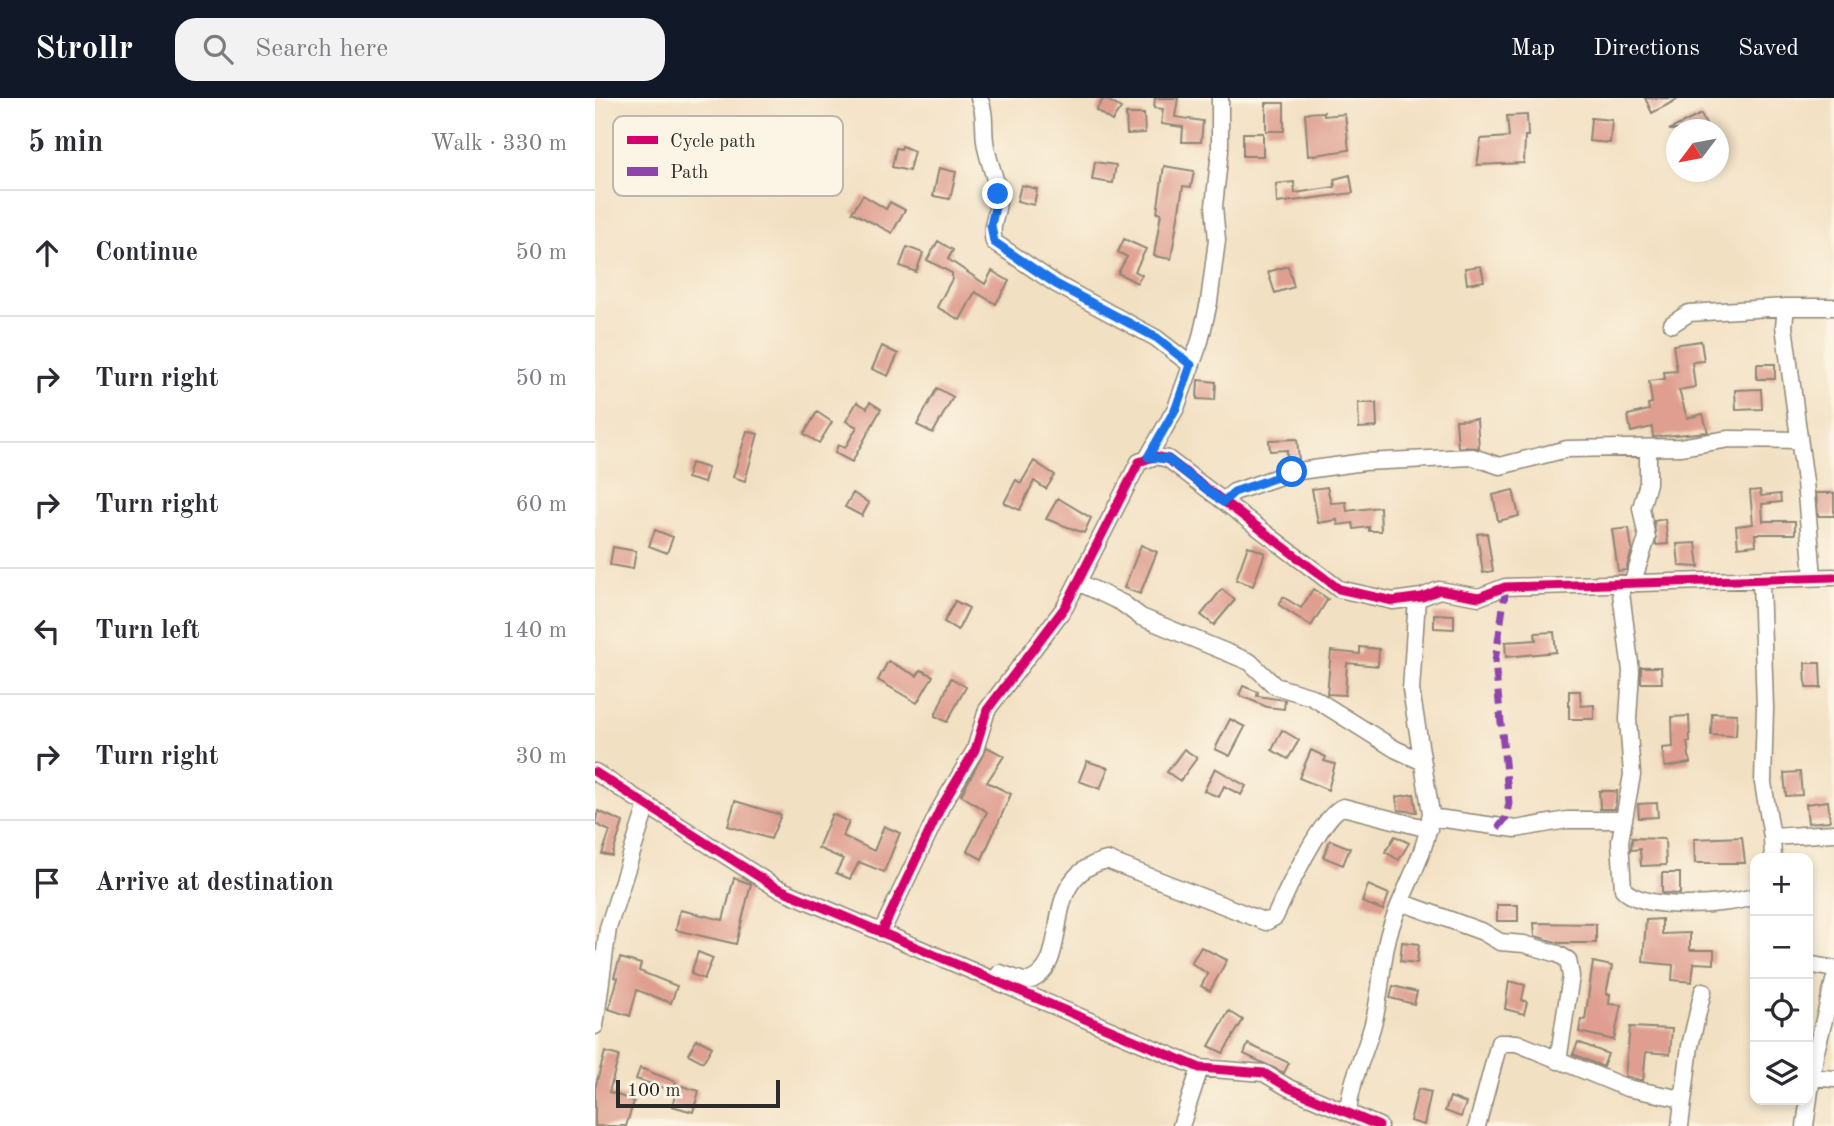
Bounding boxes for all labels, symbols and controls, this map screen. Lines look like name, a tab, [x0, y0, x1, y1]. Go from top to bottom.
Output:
search box	[175, 18, 665, 81]
icon: search	[199, 30, 237, 68]
text: Strollr	[35, 33, 133, 66]
text: Search here	[255, 36, 388, 62]
text: Map	[1511, 37, 1555, 61]
text: Directions	[1593, 37, 1700, 61]
text: Saved	[1738, 37, 1799, 61]
legend	[613, 116, 843, 196]
north arrow	[1666, 119, 1729, 182]
text: 5 min	[28, 128, 103, 158]
text: Walk · 330 m	[431, 132, 567, 155]
text: Cycle path	[670, 133, 756, 152]
text: Path	[670, 164, 708, 183]
route end	[982, 178, 1013, 209]
icon: ahead	[28, 234, 66, 272]
text: Continue	[95, 240, 198, 266]
text: 50 m	[516, 241, 567, 264]
icon: right	[28, 360, 66, 398]
text: Turn right	[95, 366, 218, 392]
text: 50 m	[516, 367, 567, 390]
route start	[1276, 456, 1307, 487]
icon: right	[28, 486, 66, 524]
text: Turn right	[95, 492, 218, 518]
text: 60 m	[516, 493, 567, 516]
icon: left	[28, 612, 66, 650]
text: Turn left	[95, 618, 200, 644]
text: 140 m	[502, 619, 567, 642]
icon: right	[28, 738, 66, 776]
text: Turn right	[95, 744, 218, 770]
text: 30 m	[516, 745, 567, 768]
map controls	[1750, 853, 1813, 1105]
button: +	[1750, 853, 1813, 916]
icon: arrive	[28, 864, 66, 902]
text: Arrive at destination	[95, 870, 334, 896]
button: −	[1750, 916, 1813, 979]
button: locate	[1750, 979, 1813, 1042]
button: layers	[1750, 1042, 1813, 1105]
scale bar	[616, 1077, 781, 1109]
text: 100 m	[627, 1082, 680, 1101]

